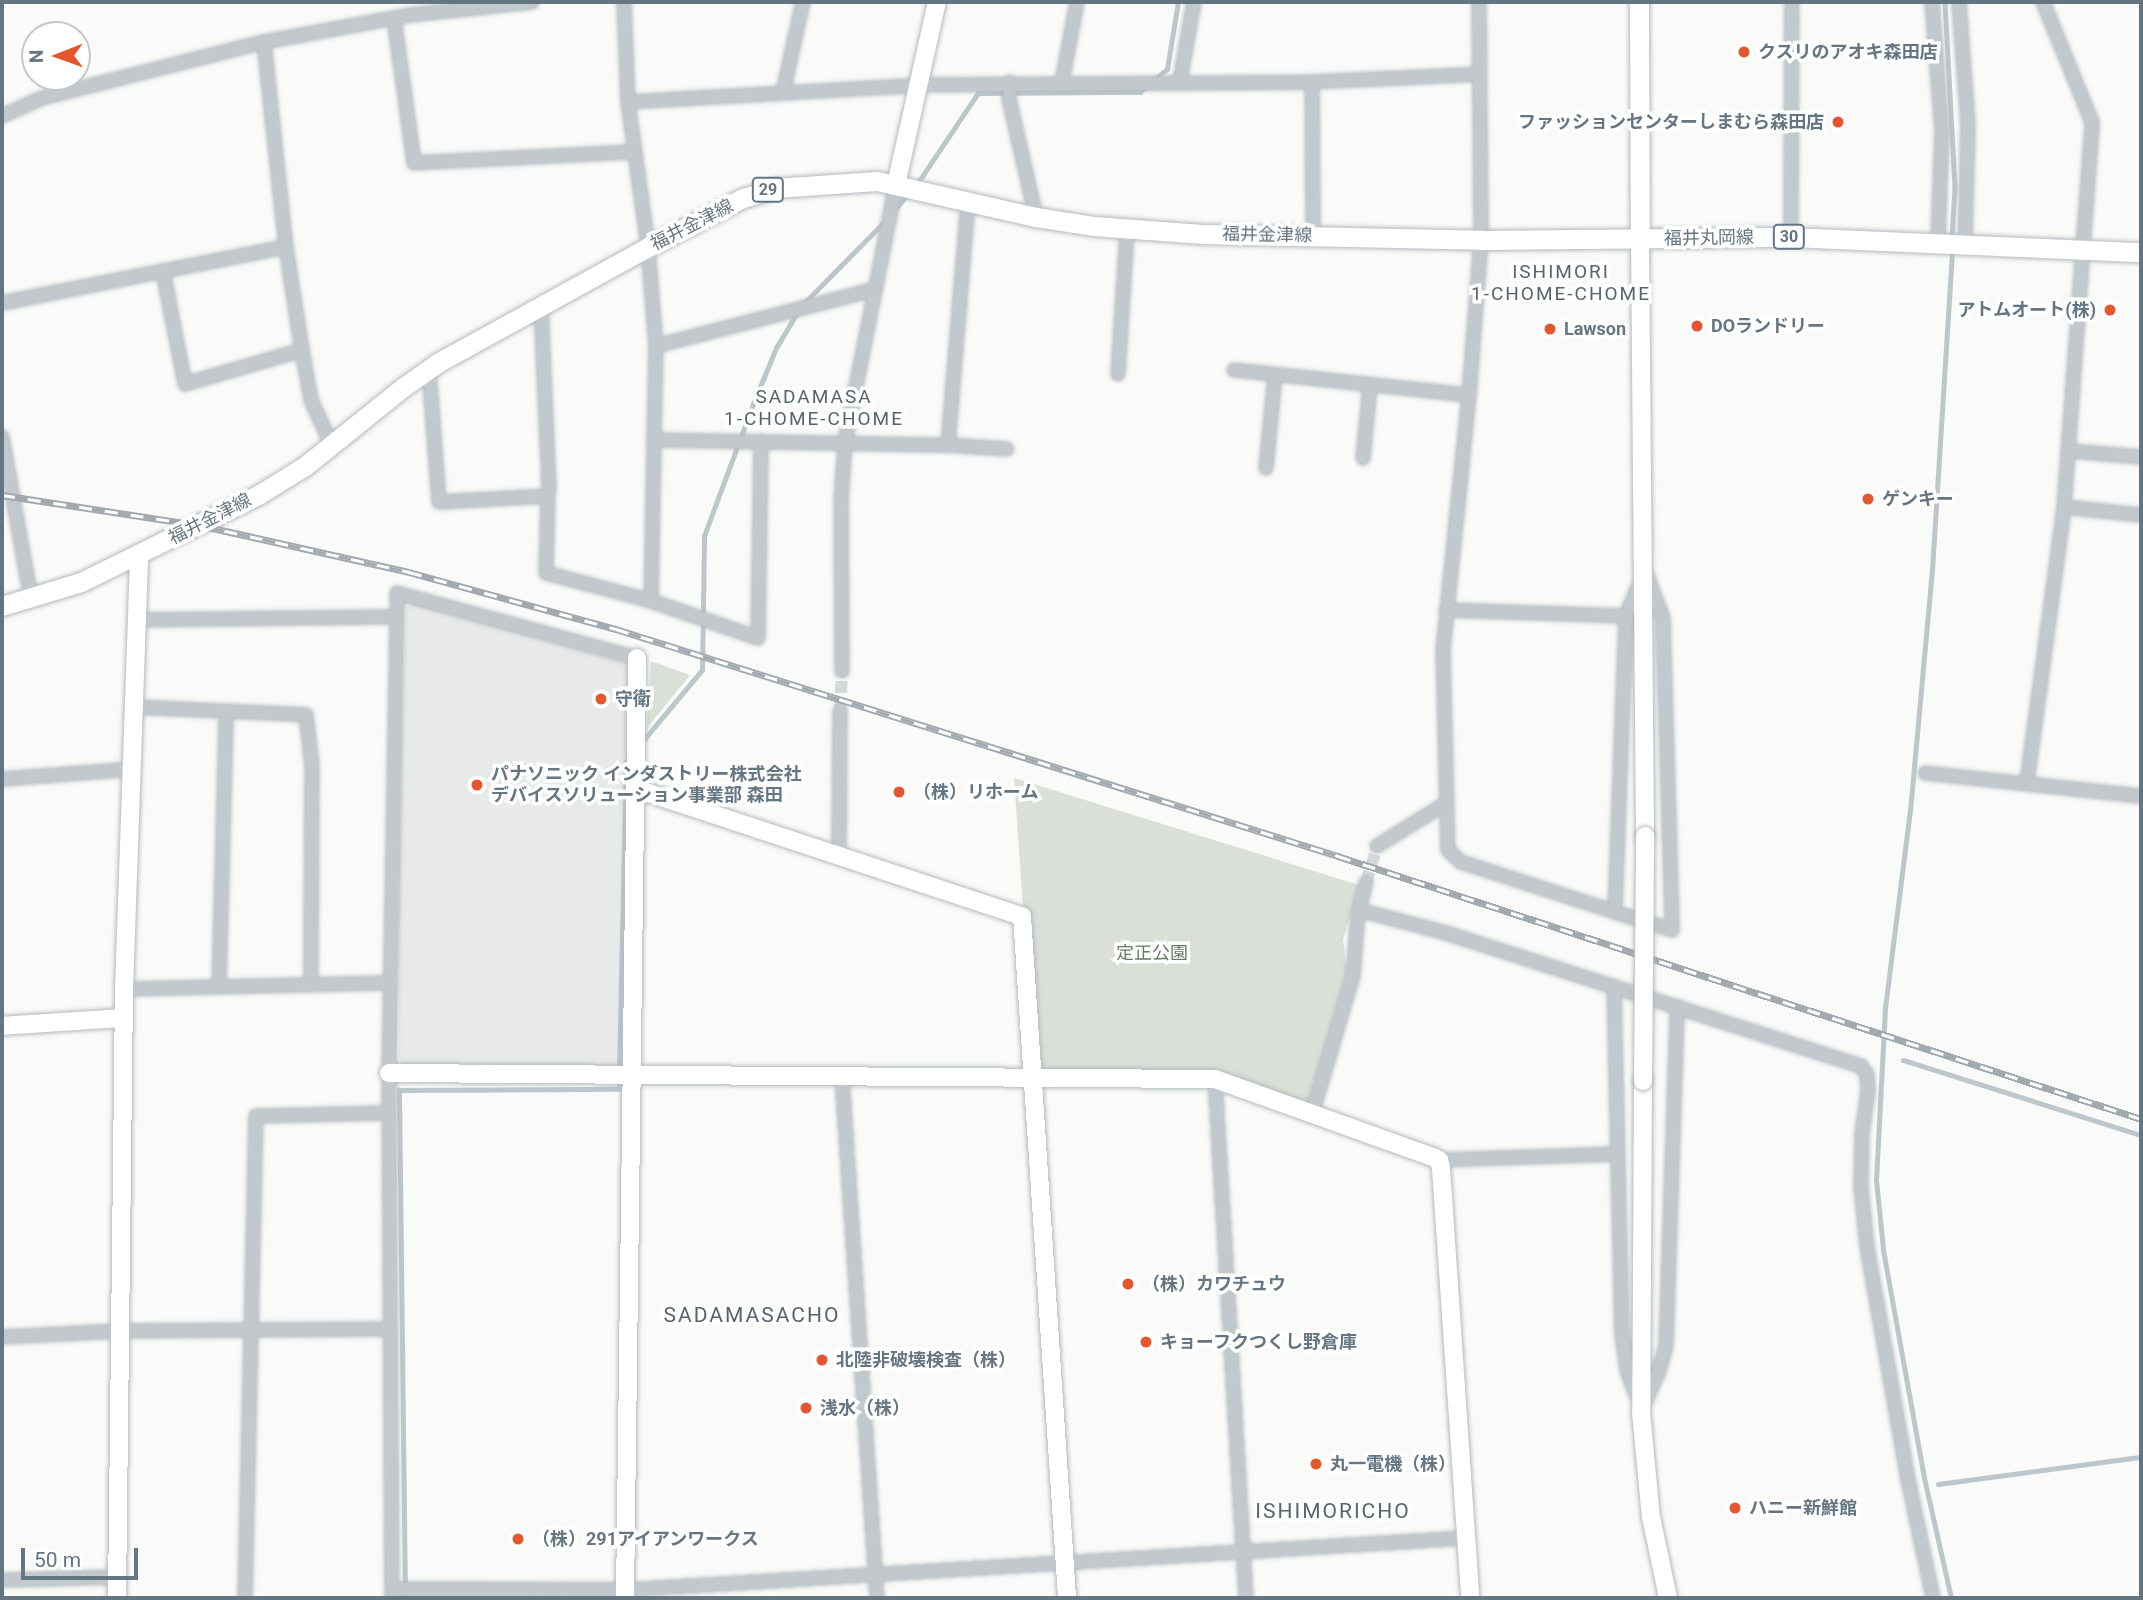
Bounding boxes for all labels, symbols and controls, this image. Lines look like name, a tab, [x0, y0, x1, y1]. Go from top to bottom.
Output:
north arrow	[21, 21, 91, 91]
place label: クスリのアオキ森田店	[1758, 41, 1938, 63]
marker: クスリのアオキ森田店	[1736, 44, 1752, 60]
text: N	[25, 49, 48, 63]
place label: ファッションセンターしまむら森田店	[1518, 111, 1824, 133]
marker: ファッションセンターしまむら森田店	[1830, 114, 1846, 130]
road number: 29	[750, 178, 786, 202]
street label: 福井金津線	[647, 195, 737, 255]
street label: 福井金津線	[1222, 223, 1312, 247]
road number: 30	[1772, 224, 1806, 249]
street label: 福井丸岡線	[1664, 226, 1754, 250]
district label: ISHIMORI 1-CHOME-CHOME	[1473, 261, 1649, 305]
place label: アトムオート(株)	[1957, 299, 2096, 321]
marker: アトムオート(株)	[2102, 302, 2118, 318]
place label: DOランドリー	[1711, 315, 1825, 337]
place label: Lawson	[1564, 318, 1626, 340]
marker: DOランドリー	[1689, 318, 1705, 334]
marker: Lawson	[1542, 321, 1558, 337]
district label: SADAMASA 1-CHOME-CHOME	[726, 386, 902, 430]
place label: ゲンキー	[1882, 488, 1954, 510]
street label: 福井金津線	[165, 489, 255, 549]
marker: ゲンキー	[1860, 491, 1876, 507]
place label: 守衛	[615, 688, 651, 710]
marker: 守衛	[593, 691, 609, 707]
place label: パナソニック インダストリー株式会社 デバイスソリューション事業部 森田	[491, 764, 801, 806]
marker: パナソニック インダストリー株式会社 デバイスソリューション事業部 森田	[469, 777, 485, 793]
place label: （株）リホーム	[913, 781, 1039, 803]
marker: （株）リホーム	[891, 784, 907, 800]
park label: 定正公園	[1116, 942, 1188, 964]
place label: （株）カワチュウ	[1142, 1273, 1286, 1295]
marker: （株）カワチュウ	[1120, 1276, 1136, 1292]
district label: SADAMASACHO	[665, 1302, 839, 1328]
place label: キョーフクつくし野倉庫	[1160, 1331, 1358, 1353]
marker: キョーフクつくし野倉庫	[1138, 1334, 1154, 1350]
place label: 北陸非破壊検査（株）	[836, 1349, 1016, 1371]
marker: 北陸非破壊検査（株）	[814, 1352, 830, 1368]
place label: 浅水（株）	[820, 1397, 910, 1419]
marker: 浅水（株）	[798, 1400, 814, 1416]
place label: 丸一電機（株）	[1330, 1453, 1456, 1475]
marker: 丸一電機（株）	[1308, 1456, 1324, 1472]
place label: ハニー新鮮館	[1749, 1497, 1857, 1519]
district label: ISHIMORICHO	[1257, 1498, 1409, 1524]
marker: ハニー新鮮館	[1727, 1500, 1743, 1516]
place label: （株）291アイアンワークス	[532, 1528, 761, 1550]
marker: （株）291アイアンワークス	[510, 1531, 526, 1547]
scale bar	[24, 1534, 142, 1578]
text: 50 m	[34, 1548, 81, 1572]

